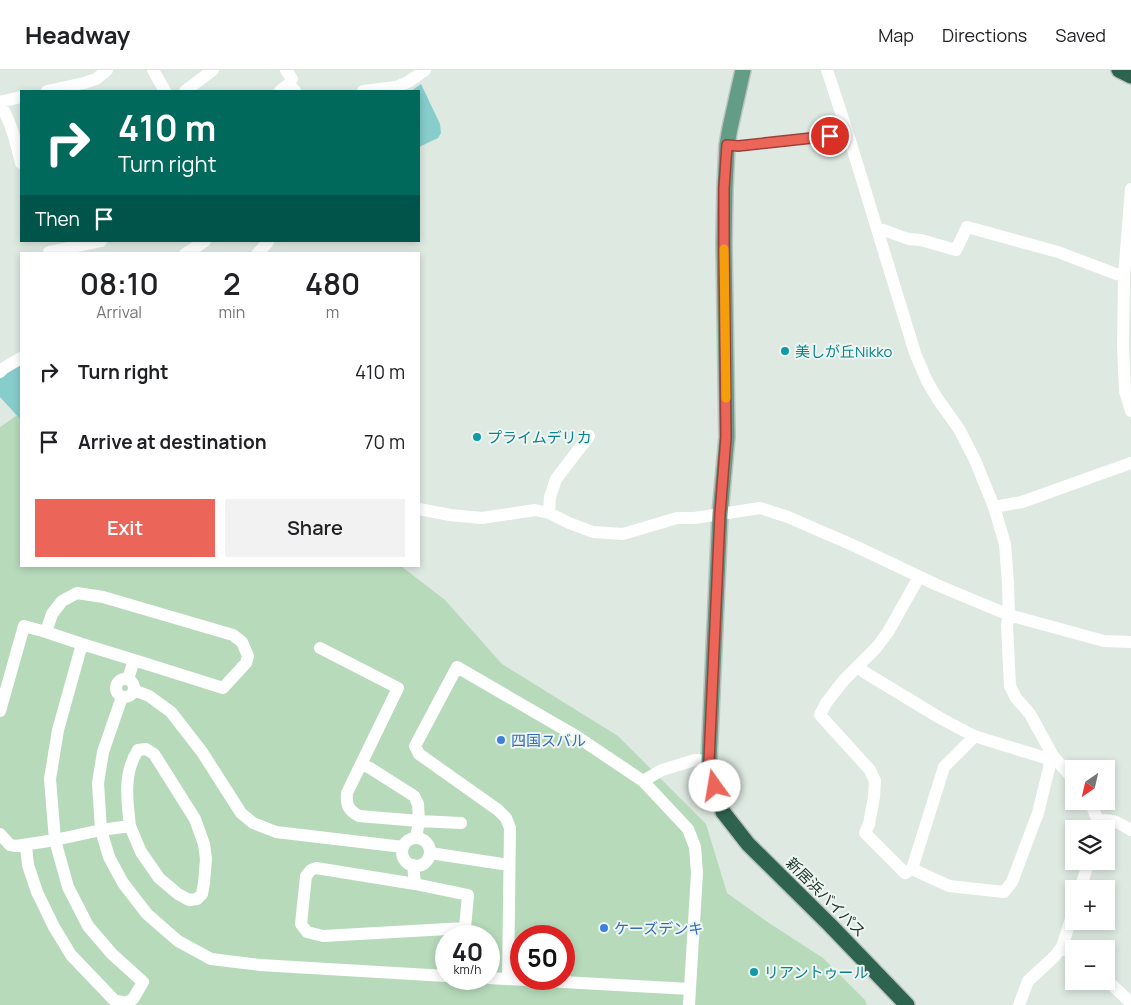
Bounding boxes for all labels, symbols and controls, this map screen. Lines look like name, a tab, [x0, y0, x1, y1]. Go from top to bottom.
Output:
text: Headway	[25, 18, 130, 51]
text: Map	[878, 23, 914, 47]
text: Directions	[942, 23, 1027, 47]
text: Saved	[1055, 23, 1106, 47]
text: 410 m	[118, 104, 216, 152]
icon: right	[35, 110, 100, 175]
pin	[809, 115, 851, 157]
icon: arrive	[816, 122, 844, 150]
text: Turn right	[118, 149, 216, 179]
icon: arrive	[90, 205, 118, 233]
text: Then	[35, 206, 80, 232]
text: 08:10	[80, 263, 159, 304]
text: 2	[223, 263, 241, 304]
text: 480	[305, 263, 360, 304]
text: Arrival	[96, 301, 142, 323]
text: min	[218, 301, 245, 323]
text: m	[326, 301, 339, 323]
place label: 美しが丘Nikko	[795, 341, 893, 362]
marker: 美しが丘Nikko	[779, 345, 791, 357]
icon: right	[35, 358, 63, 386]
text: Turn right	[78, 359, 168, 385]
text: 410 m	[355, 359, 405, 385]
place label: プライムデリカ	[487, 427, 592, 448]
icon: arrive	[35, 428, 63, 456]
text: Arrive at destination	[78, 429, 267, 455]
text: 70 m	[364, 429, 405, 455]
marker: プライムデリカ	[471, 431, 483, 443]
button: Exit	[35, 499, 215, 557]
button: Share	[225, 499, 405, 557]
place label: 四国スバル	[511, 730, 586, 751]
marker: 四国スバル	[495, 734, 507, 746]
position arrow	[688, 759, 740, 811]
north arrow	[1065, 760, 1115, 810]
map controls	[1065, 760, 1115, 990]
button: layers	[1065, 820, 1115, 870]
street label: 新居浜バイパス	[782, 853, 870, 941]
button: +	[1065, 880, 1115, 930]
place label: ケーズデンキ	[614, 918, 703, 939]
marker: ケーズデンキ	[598, 922, 610, 934]
speed limit sign: 50	[510, 925, 575, 990]
text: 40	[452, 934, 483, 969]
button: −	[1065, 940, 1115, 990]
text: km/h	[454, 961, 481, 978]
place label: リアントゥール	[764, 962, 868, 983]
marker: リアントゥール	[748, 966, 760, 978]

